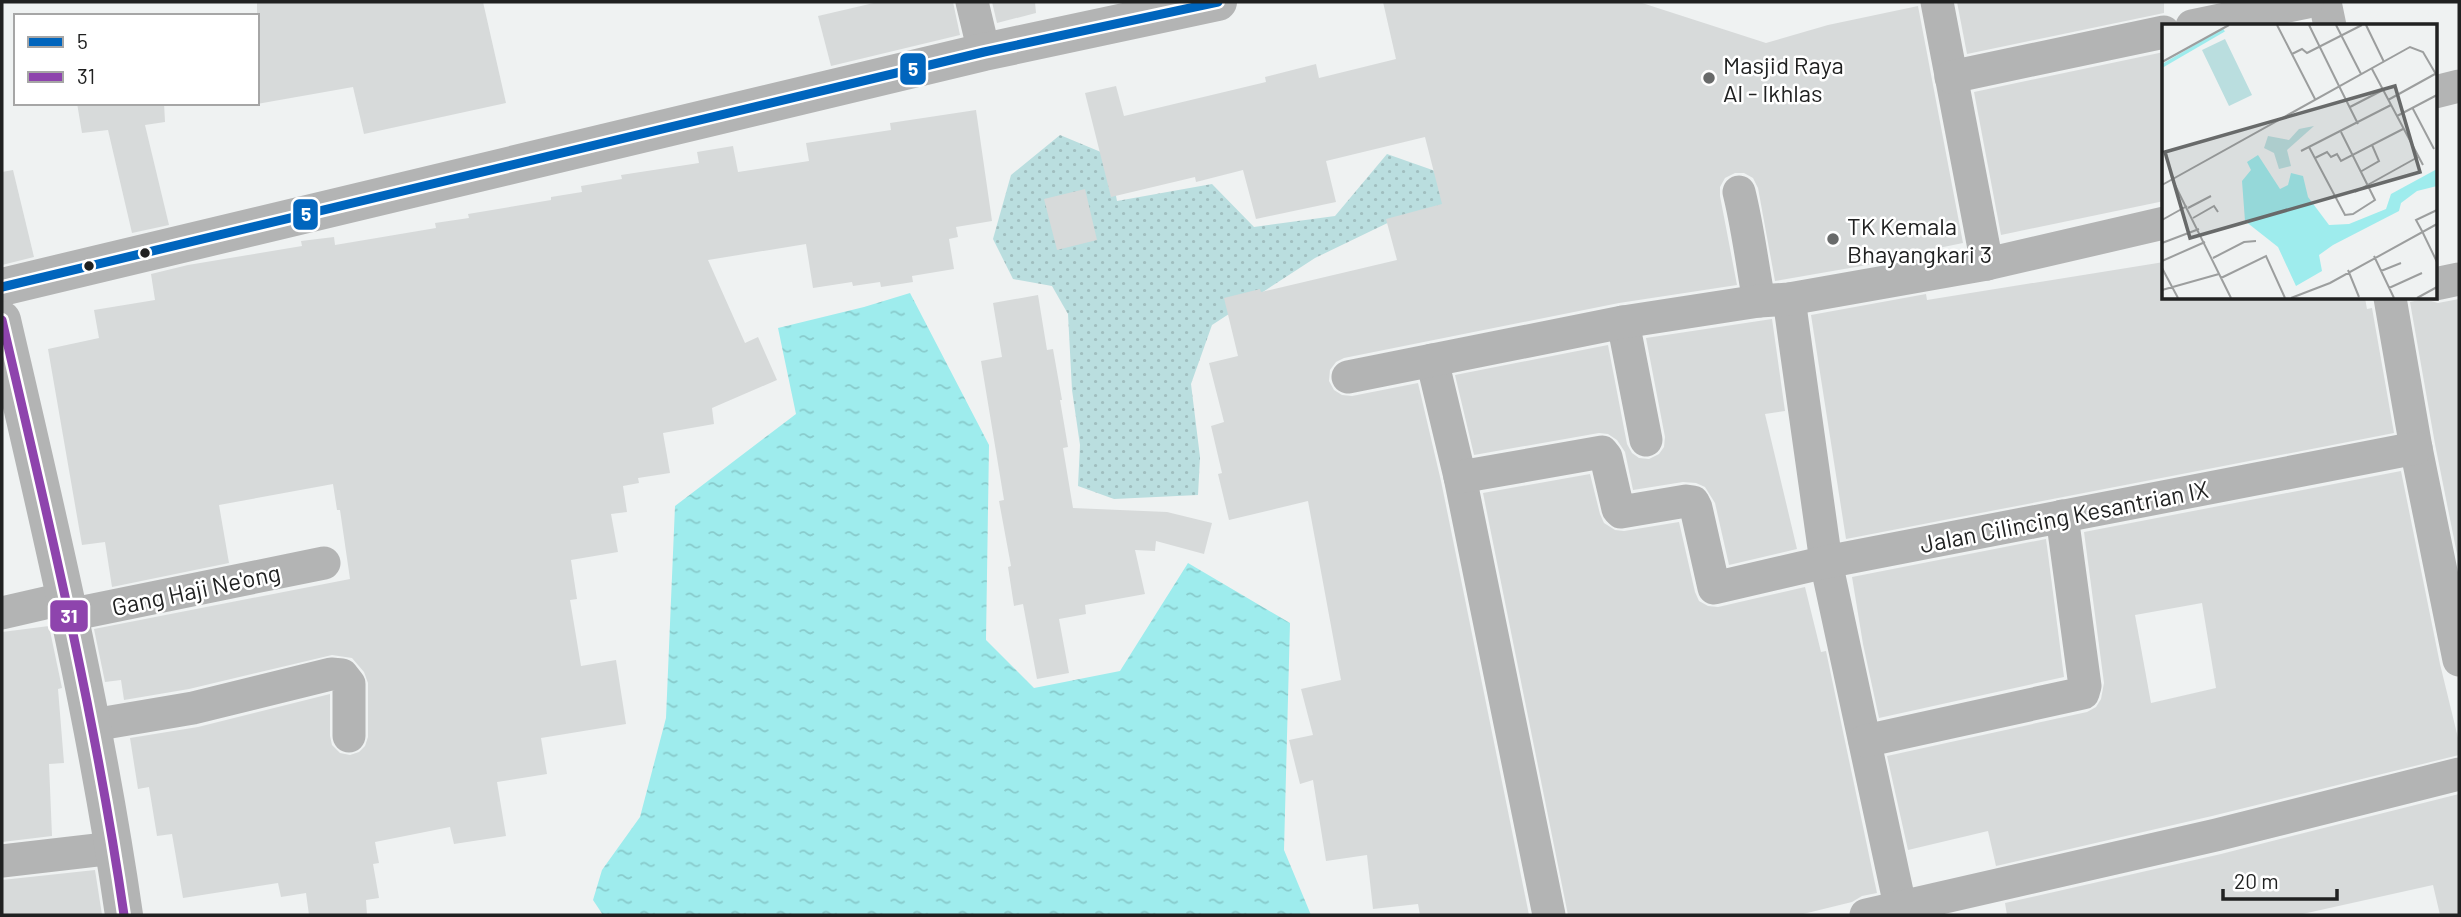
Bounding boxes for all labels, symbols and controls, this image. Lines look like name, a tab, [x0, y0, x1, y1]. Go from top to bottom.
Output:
legend	[14, 14, 259, 105]
inset map	[2162, 24, 2436, 299]
text: 5	[77, 28, 88, 53]
place label: Masjid Raya Al - Ikhlas	[1723, 50, 1844, 107]
line badge: 5	[899, 52, 927, 86]
text: 5	[908, 57, 918, 80]
text: 31	[77, 63, 95, 88]
marker: Masjid Raya Al - Ikhlas	[1701, 70, 1717, 86]
line badge: 5	[292, 198, 319, 231]
text: 5	[301, 202, 311, 225]
place label: TK Kemala Bhayangkari 3	[1847, 211, 1992, 268]
marker: TK Kemala Bhayangkari 3	[1825, 231, 1841, 247]
unlabelled marker	[138, 246, 152, 260]
unlabelled marker	[82, 259, 96, 273]
street label: Jalan Cilincing Kesantrian IX	[1917, 474, 2211, 558]
street label: Gang Haji Ne'ong	[109, 557, 283, 621]
line badge: 31	[49, 599, 89, 633]
text: 31	[61, 604, 77, 627]
scale bar	[2223, 858, 2337, 902]
text: 20 m	[2234, 868, 2279, 893]

